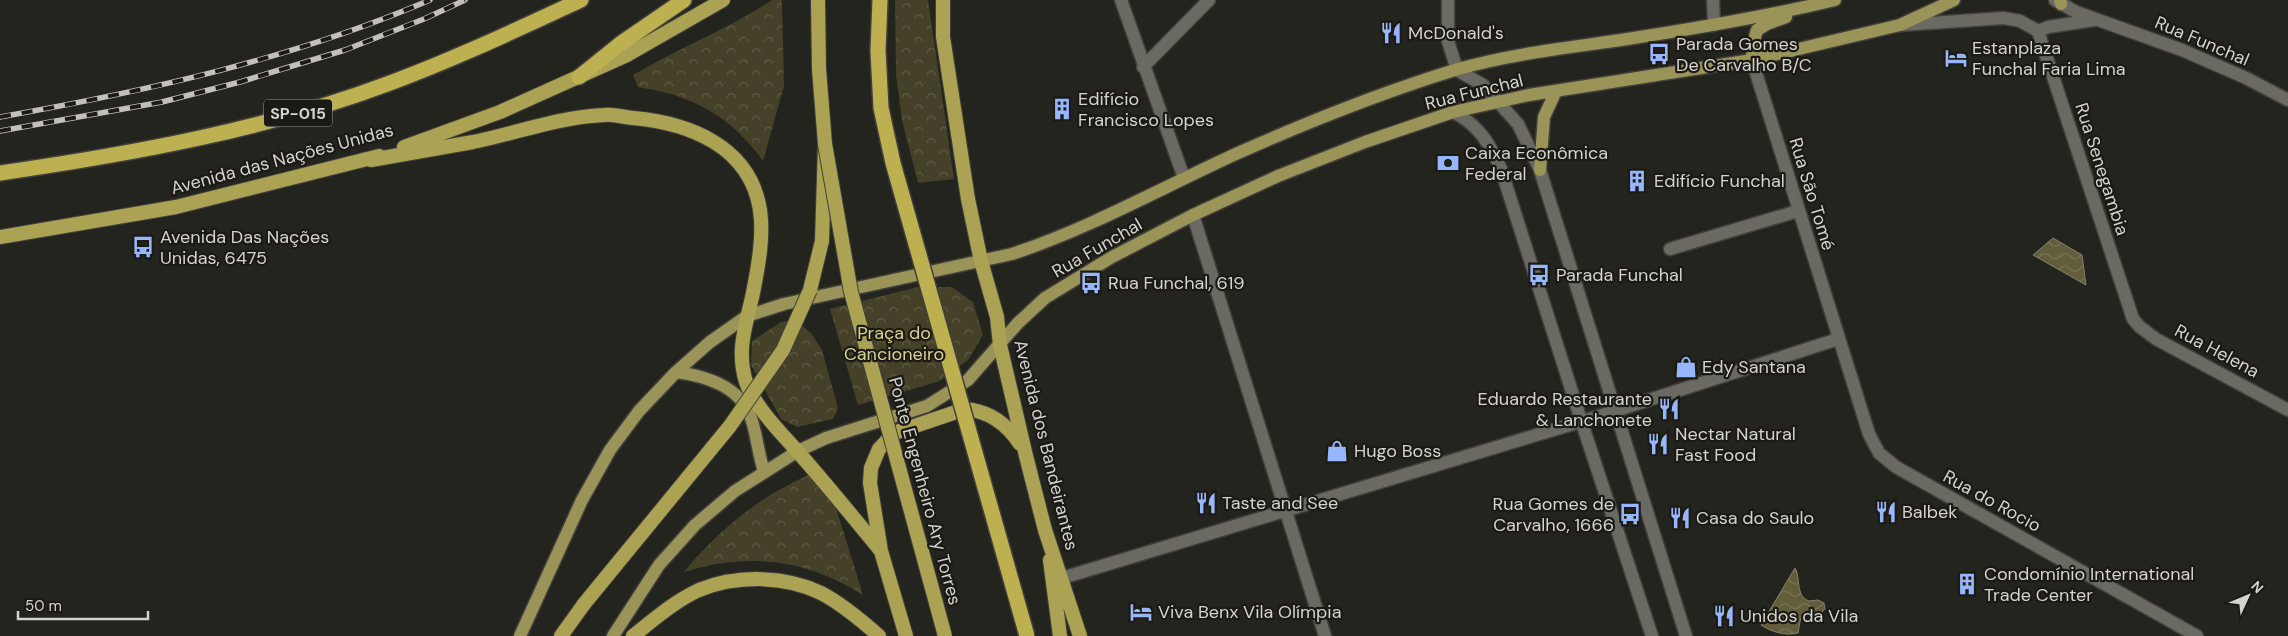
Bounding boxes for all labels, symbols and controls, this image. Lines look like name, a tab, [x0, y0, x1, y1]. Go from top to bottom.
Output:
street label: Rua Funchal	[2151, 10, 2253, 72]
restaurant icon: McDonald's	[1378, 20, 1404, 46]
place label: McDonald's	[1408, 21, 1504, 45]
place label: Parada Gomes De Carvalho B/C	[1676, 32, 1812, 77]
place label: Estanplaza Funchal Faria Lima	[1972, 36, 2126, 81]
bus stop icon: Parada Gomes De Carvalho B/C	[1646, 41, 1672, 67]
hotel icon: Estanplaza Funchal Faria Lima	[1943, 45, 1969, 71]
street label: Rua Funchal	[1422, 68, 1526, 116]
place label: Edifício Francisco Lopes	[1078, 87, 1214, 132]
building icon: Edifício Francisco Lopes	[1049, 96, 1075, 122]
road number: SP-015	[264, 100, 332, 126]
street label: Rua Senegambia	[2069, 100, 2135, 238]
street label: Avenida das Nações Unidas	[168, 118, 396, 200]
street label: Rua São Tomé	[1783, 135, 1841, 253]
place label: Caixa Econômica Federal	[1465, 141, 1608, 186]
bank icon: Caixa Econômica Federal	[1435, 150, 1461, 176]
building icon: Edifício Funchal	[1624, 168, 1650, 194]
place label: Edifício Funchal	[1654, 169, 1785, 193]
street label: Rua Funchal	[1048, 213, 1146, 283]
place label: Avenida Das Nações Unidas, 6475	[160, 225, 329, 270]
bus stop icon: Avenida Das Nações Unidas, 6475	[130, 234, 156, 260]
bus stop icon: Parada Funchal	[1526, 262, 1552, 288]
place label: Parada Funchal	[1556, 263, 1683, 287]
bus stop icon: Rua Funchal, 619	[1078, 270, 1104, 296]
place label: Rua Funchal, 619	[1108, 271, 1245, 295]
street label: Rua Helena	[2171, 319, 2263, 383]
park label: Praça do Cancioneiro	[844, 321, 944, 366]
street label: Avenida dos Bandeirantes	[1008, 337, 1084, 553]
shop icon: Edy Santana	[1673, 354, 1699, 380]
place label: Edy Santana	[1702, 355, 1806, 379]
street label: Ponte Engenheiro Ary Torres	[883, 374, 967, 608]
place label: Eduardo Restaurante & Lanchonete	[1477, 387, 1652, 432]
restaurant icon: Eduardo Restaurante & Lanchonete	[1656, 396, 1682, 422]
place label: Nectar Natural Fast Food	[1675, 422, 1796, 467]
restaurant icon: Nectar Natural Fast Food	[1645, 431, 1671, 457]
shop icon: Hugo Boss	[1324, 438, 1350, 464]
place label: Hugo Boss	[1354, 439, 1441, 463]
street label: Rua do Rocio	[1939, 464, 2045, 538]
restaurant icon: Taste and See	[1193, 490, 1219, 516]
place label: Taste and See	[1222, 491, 1338, 515]
place label: Rua Gomes de Carvalho, 1666	[1493, 492, 1614, 537]
restaurant icon: Balbek	[1873, 499, 1899, 525]
place label: Balbek	[1902, 500, 1957, 524]
bus stop icon: Rua Gomes de Carvalho, 1666	[1617, 501, 1643, 527]
restaurant icon: Casa do Saulo	[1667, 505, 1693, 531]
place label: Casa do Saulo	[1696, 506, 1814, 530]
place label: Condomínio International Trade Center	[1984, 562, 2194, 607]
building icon: Condomínio International Trade Center	[1954, 571, 1980, 597]
north arrow	[2223, 571, 2273, 621]
text: N	[2247, 577, 2267, 597]
scale bar	[18, 588, 148, 620]
text: 50 m	[25, 596, 62, 616]
hotel icon: Viva Benx Vila Olímpia	[1128, 599, 1154, 625]
place label: Viva Benx Vila Olímpia	[1158, 600, 1341, 624]
restaurant icon: Unidos da Vila	[1711, 603, 1737, 629]
place label: Unidos da Vila	[1740, 604, 1858, 628]

